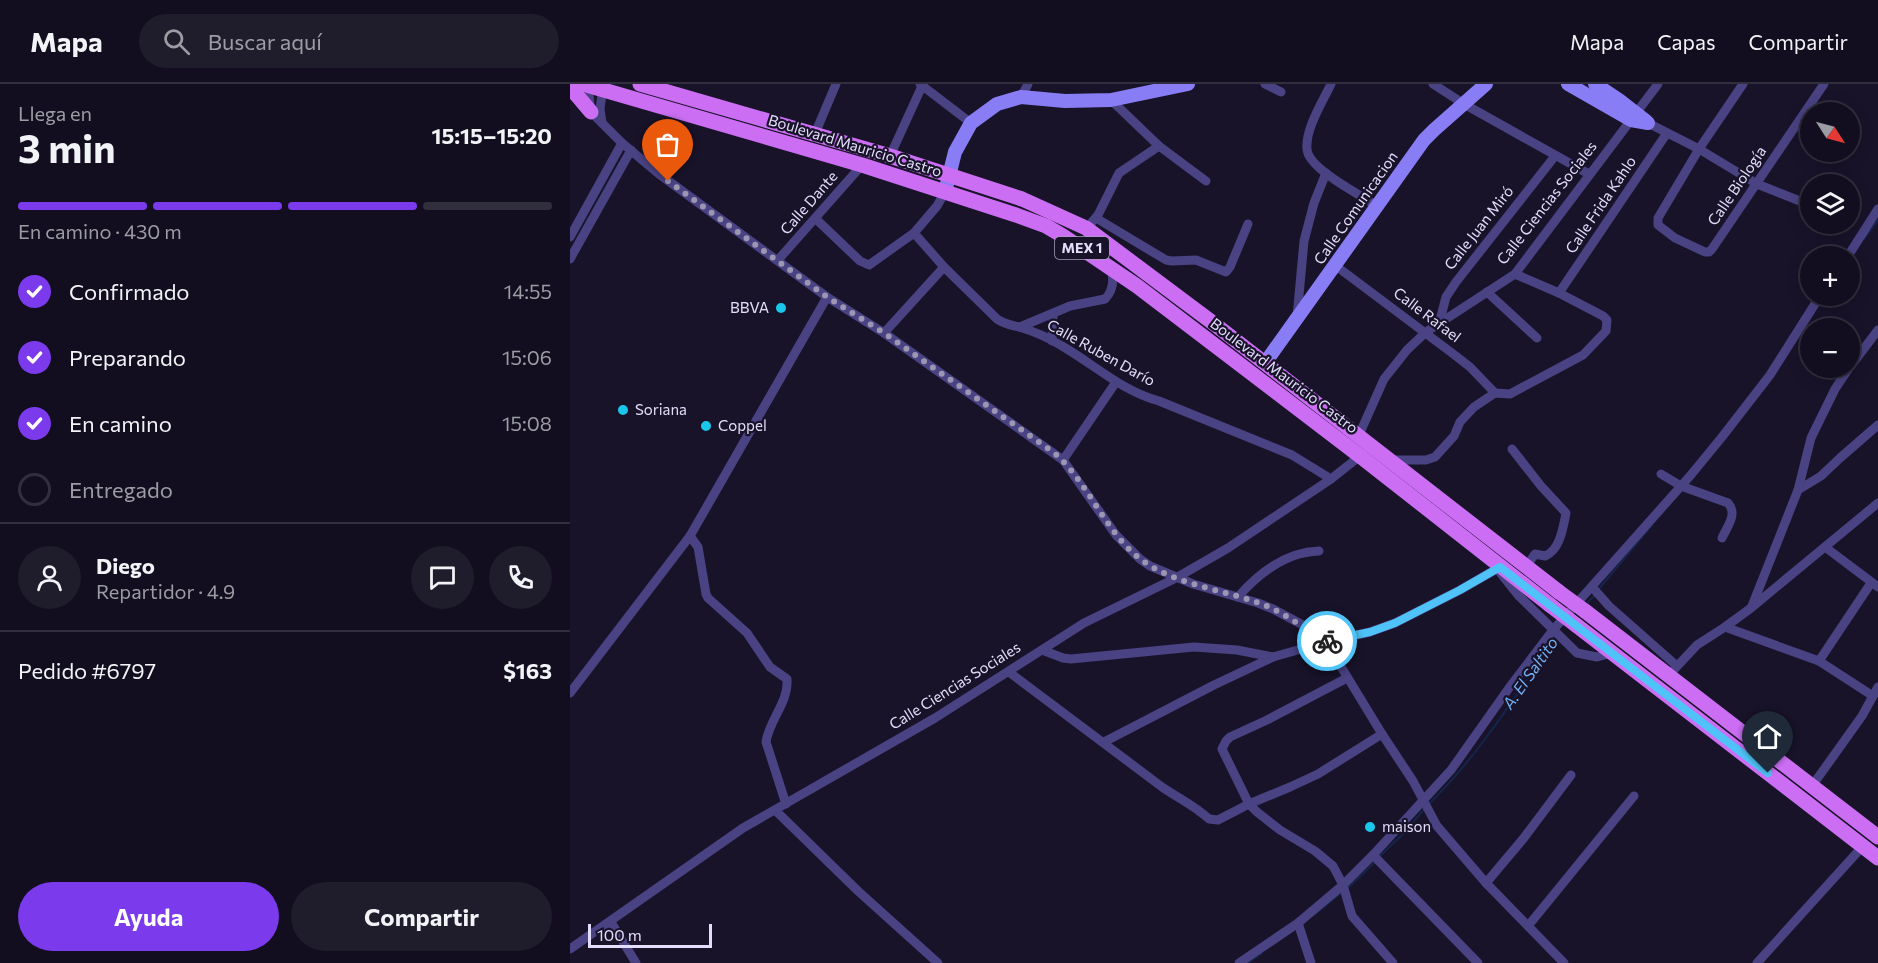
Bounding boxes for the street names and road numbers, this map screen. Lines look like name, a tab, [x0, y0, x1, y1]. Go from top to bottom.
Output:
street label: Boulevard Mauricio Castro	[766, 110, 944, 180]
street label: Calle Ciencias Sociales	[1493, 137, 1600, 268]
street label: Calle Biología	[1703, 142, 1769, 228]
street label: Calle Comunicacion	[1309, 147, 1401, 267]
street label: Calle Frida Kahlo	[1561, 152, 1639, 256]
street label: Calle Dante	[776, 167, 841, 238]
street label: Calle Juan Miró	[1440, 182, 1517, 273]
road number: MEX 1	[1055, 237, 1109, 259]
street label: Calle Rafael	[1390, 283, 1465, 345]
street label: Boulevard Mauricio Castro	[1207, 314, 1362, 437]
street label: Calle Ruben Darío	[1044, 315, 1159, 389]
street label: Calle Ciencias Sociales	[886, 637, 1024, 733]

